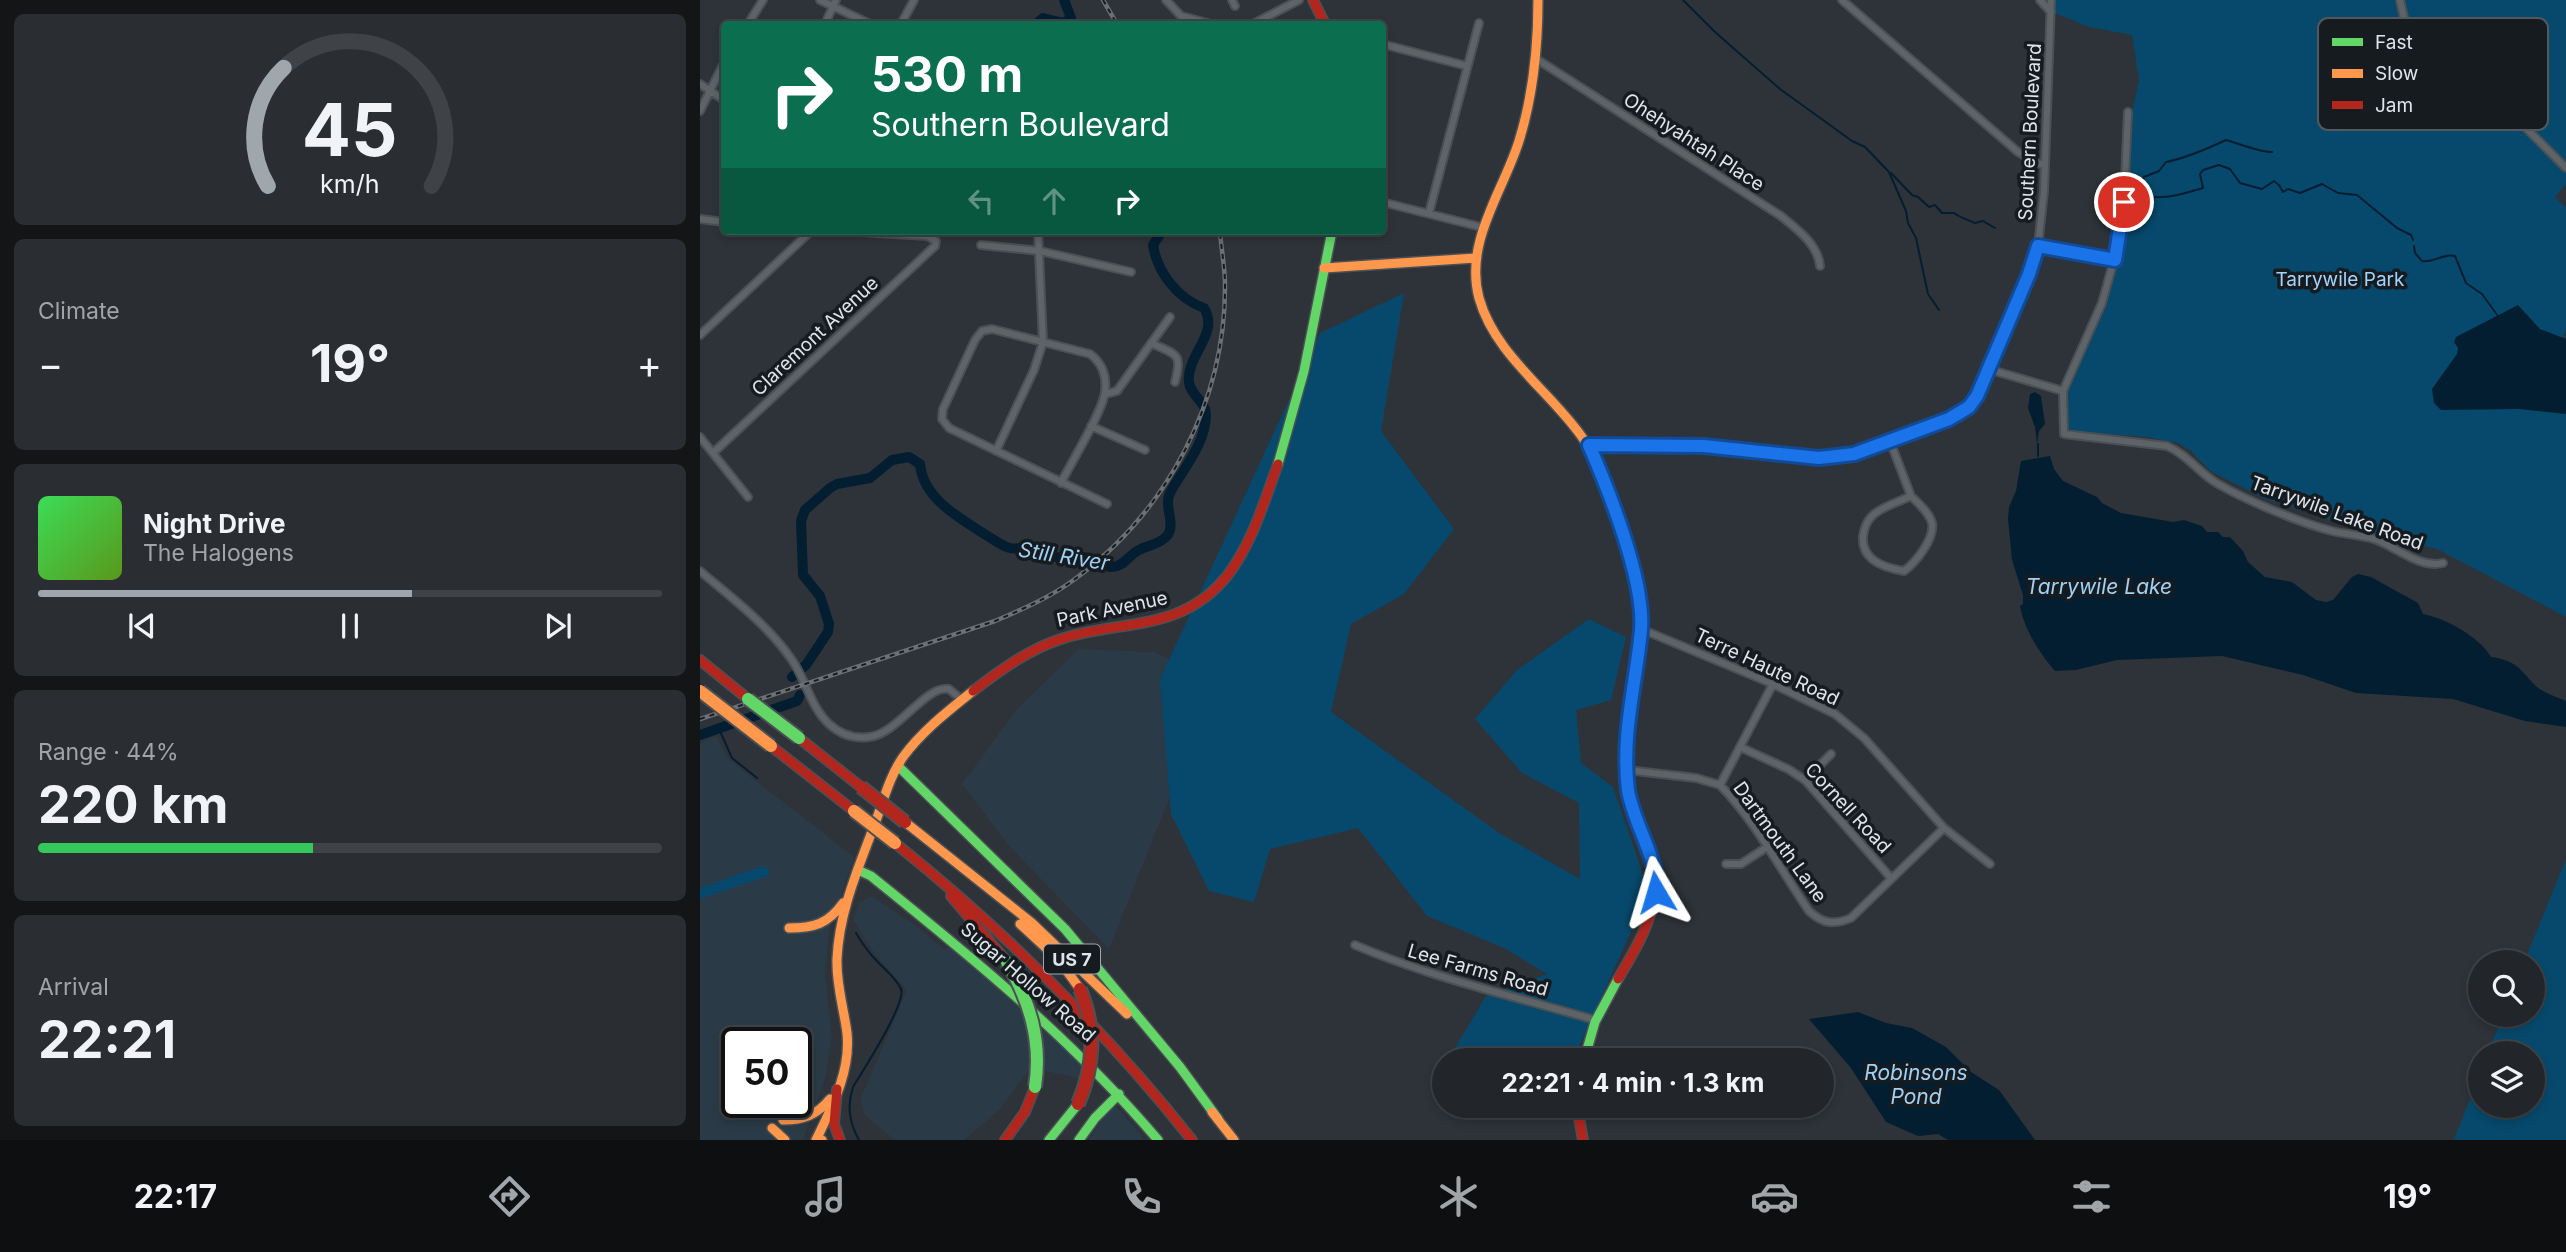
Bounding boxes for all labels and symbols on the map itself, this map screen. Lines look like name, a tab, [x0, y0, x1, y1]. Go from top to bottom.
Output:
legend	[2318, 18, 2548, 130]
text: Fast	[2375, 31, 2413, 54]
street label: Southern Boulevard	[2014, 43, 2046, 221]
text: Slow	[2375, 62, 2418, 85]
street label: Ohehyahtah Place	[1619, 88, 1769, 196]
text: Jam	[2375, 94, 2413, 117]
pin	[2094, 172, 2154, 232]
park label: Tarrywile Park	[2276, 268, 2405, 291]
street label: Claremont Avenue	[747, 271, 883, 401]
street label: Tarrywile Lake Road	[2248, 471, 2426, 555]
water label: Still River	[1017, 536, 1112, 576]
water label: Tarrywile Lake	[2026, 574, 2172, 599]
street label: Park Avenue	[1054, 586, 1170, 632]
street label: Terre Haute Road	[1691, 623, 1843, 711]
street label: Cornell Road	[1800, 758, 1896, 858]
street label: Dartmouth Lane	[1728, 777, 1832, 907]
position arrow	[1619, 855, 1693, 929]
street label: Sugar Hollow Road	[956, 917, 1100, 1047]
street label: Lee Farms Road	[1405, 939, 1551, 1001]
road number: US 7	[1044, 944, 1100, 974]
speed limit sign: 50	[721, 1027, 812, 1118]
water label: Robinsons Pond	[1864, 1060, 1968, 1109]

